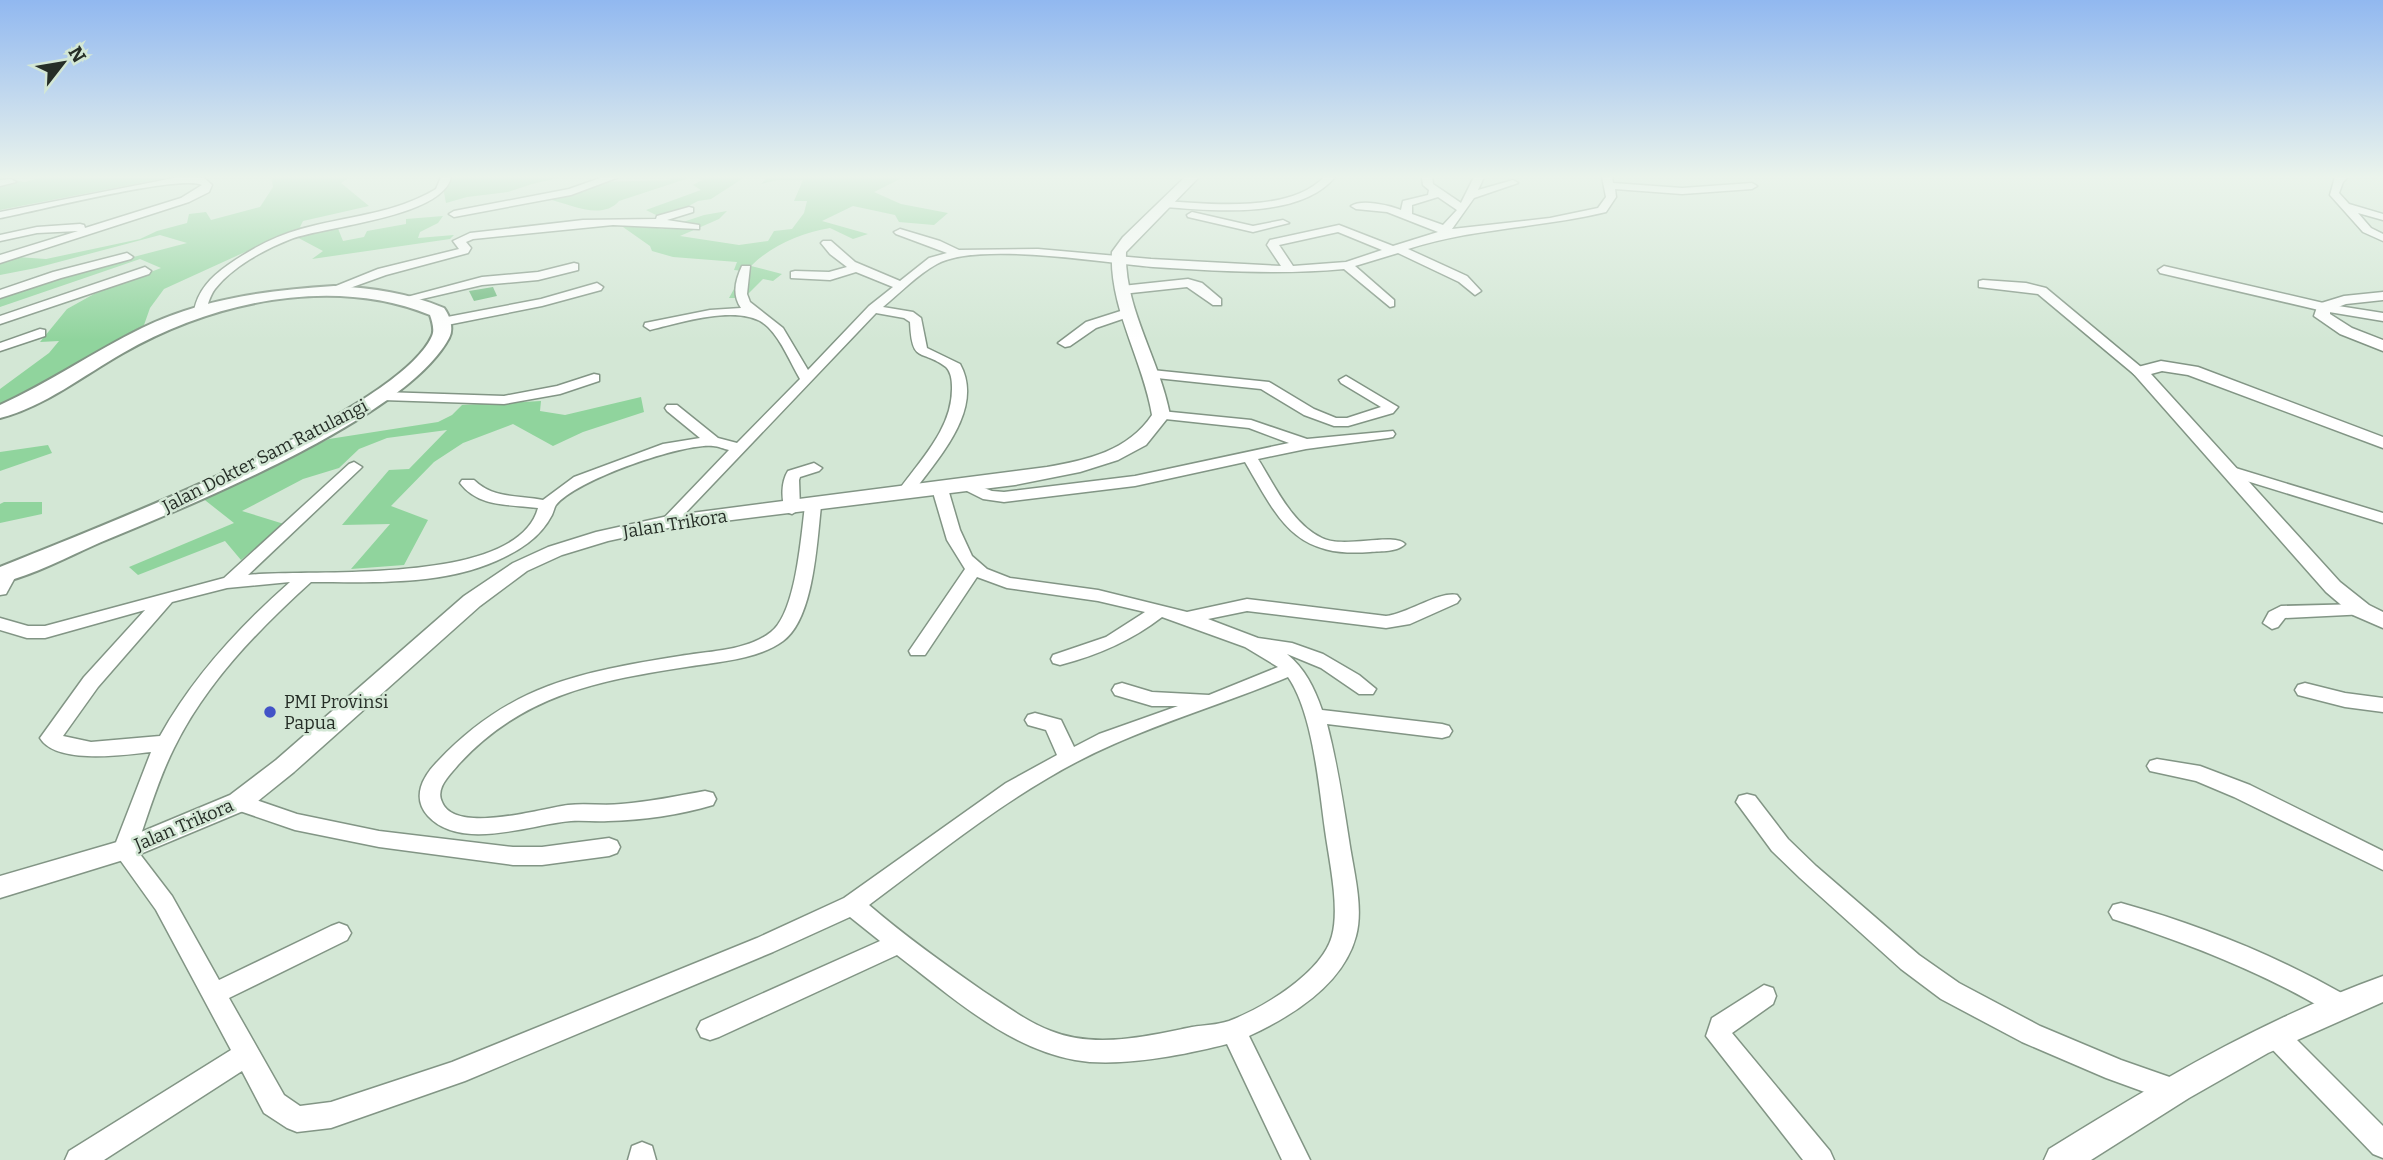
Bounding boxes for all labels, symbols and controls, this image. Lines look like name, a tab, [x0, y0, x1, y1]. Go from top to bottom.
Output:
north arrow	[28, 28, 98, 98]
text: N	[64, 42, 91, 67]
street label: Jalan Dokter Sam Ratulangi	[158, 395, 371, 518]
street label: Jalan Trikora	[620, 505, 729, 543]
place label: PMI Provinsi Papua	[284, 691, 388, 734]
marker: PMI Provinsi Papua	[262, 704, 278, 720]
street label: Jalan Trikora	[130, 794, 237, 856]

